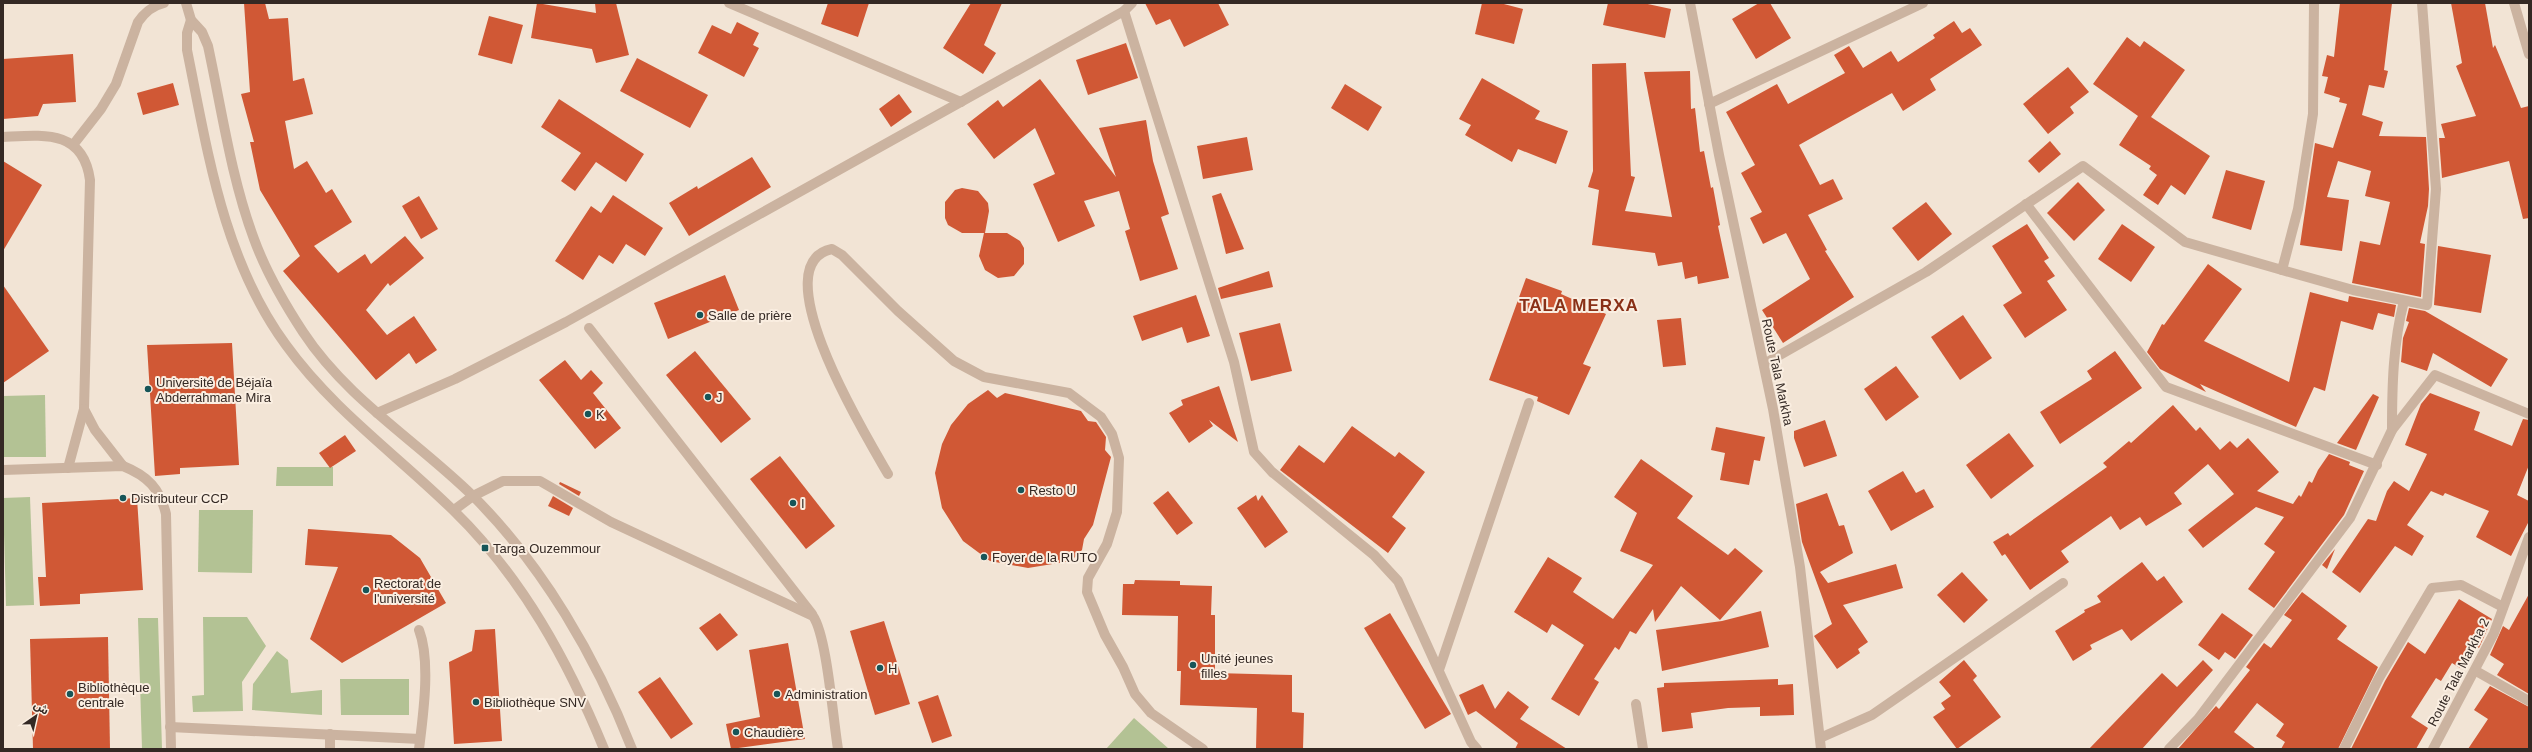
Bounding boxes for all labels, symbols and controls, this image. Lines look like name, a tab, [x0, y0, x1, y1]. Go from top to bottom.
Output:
district label: TALA MERXA	[1519, 296, 1639, 315]
place label: Salle de prière	[708, 308, 792, 323]
marker: Salle de prière	[695, 310, 705, 320]
street label: Route Tala Markha	[1759, 317, 1796, 428]
place label: Université de Béjaïa Abderrahmane Mira	[156, 375, 273, 405]
marker: Université de Béjaïa Abderrahmane Mira	[143, 384, 153, 394]
place label: J	[716, 390, 723, 405]
marker: J	[703, 392, 713, 402]
place label: K	[596, 407, 605, 422]
marker: K	[583, 409, 593, 419]
place label: Resto U	[1029, 483, 1076, 498]
marker: Resto U	[1016, 485, 1026, 495]
place label: Distributeur CCP	[131, 491, 229, 506]
marker: Distributeur CCP	[118, 493, 128, 503]
place label: I	[801, 496, 805, 511]
marker: I	[788, 498, 798, 508]
place label: Targa Ouzemmour	[493, 541, 601, 556]
marker: Targa Ouzemmour	[480, 543, 490, 553]
place label: Foyer de la RUTO	[992, 550, 1097, 565]
marker: Foyer de la RUTO	[979, 552, 989, 562]
place label: Rectorat de l'université	[374, 576, 441, 606]
marker: Rectorat de l'université	[361, 585, 371, 595]
street label: Route Tala Markha 2	[2425, 615, 2492, 729]
place label: Unité jeunes filles	[1201, 651, 1274, 681]
marker: Unité jeunes filles	[1188, 660, 1198, 670]
place label: H	[888, 661, 897, 676]
marker: H	[875, 663, 885, 673]
place label: Bibliothèque centrale	[78, 680, 150, 710]
place label: Administration	[785, 687, 867, 702]
marker: Bibliothèque centrale	[65, 689, 75, 699]
marker: Administration	[772, 689, 782, 699]
place label: Bibliothèque SNV	[484, 695, 586, 710]
north arrow	[16, 696, 56, 736]
marker: Bibliothèque SNV	[471, 697, 481, 707]
text: ش	[31, 699, 51, 718]
place label: Chaudière	[744, 725, 804, 740]
marker: Chaudière	[731, 727, 741, 737]

